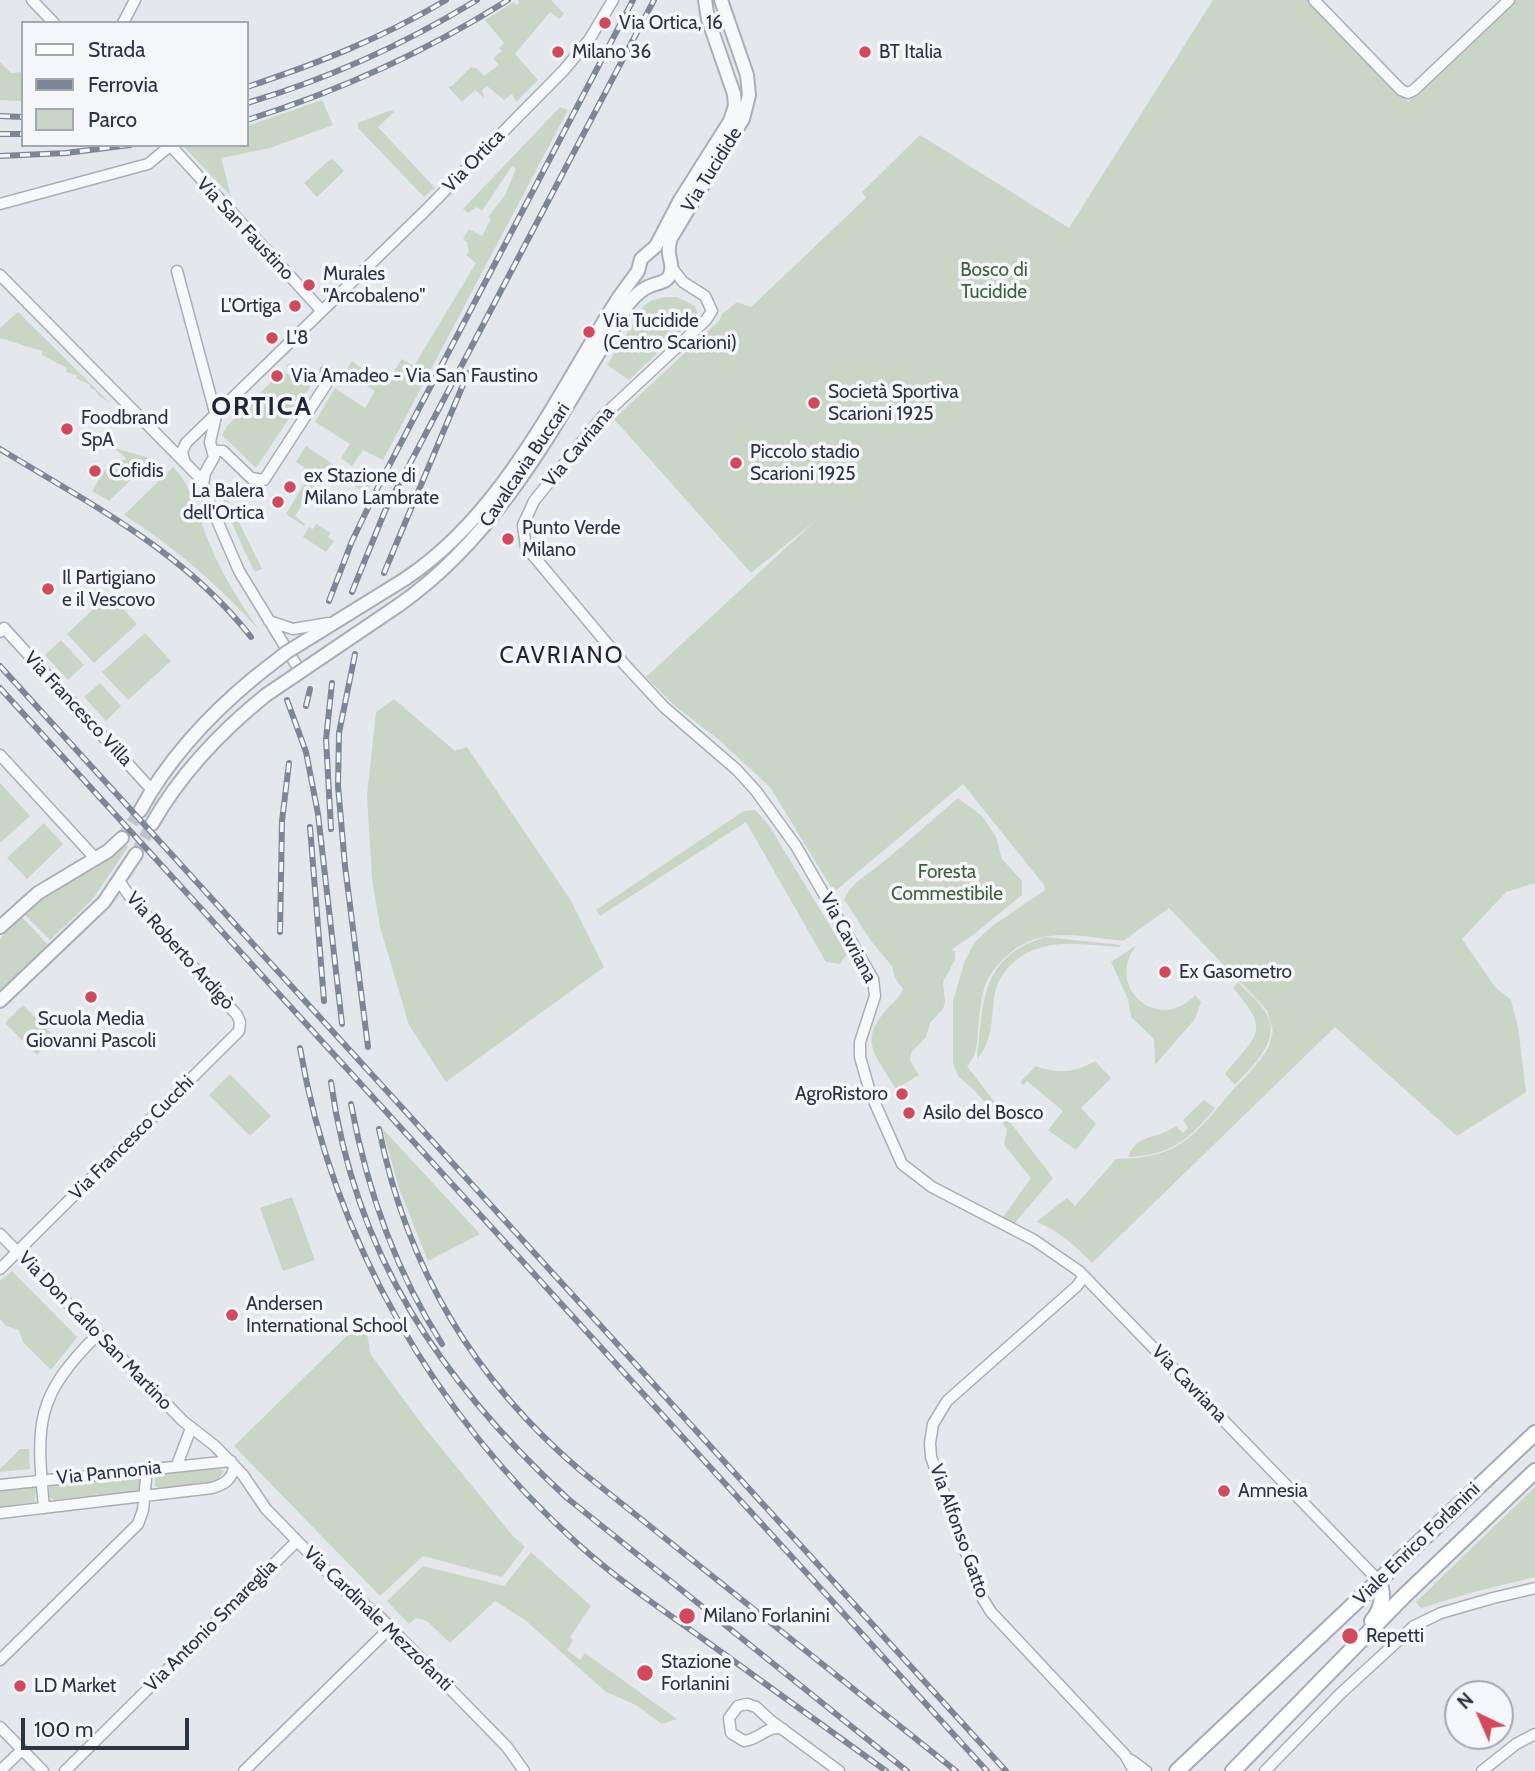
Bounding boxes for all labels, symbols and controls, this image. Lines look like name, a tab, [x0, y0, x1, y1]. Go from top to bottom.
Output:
place label: Via Ortica, 16	[619, 12, 723, 34]
marker: Via Ortica, 16	[597, 15, 613, 31]
legend	[21, 21, 248, 147]
text: Strada	[88, 37, 145, 62]
place label: Milano 36	[572, 41, 651, 63]
place label: BT Italia	[879, 41, 942, 63]
marker: Milano 36	[550, 44, 566, 60]
marker: BT Italia	[857, 44, 873, 60]
text: Ferrovia	[88, 72, 158, 97]
text: Parco	[88, 107, 137, 132]
street label: Via Tucidide	[677, 123, 747, 217]
street label: Via Ortica	[439, 125, 509, 197]
street label: Via San Faustino	[192, 173, 298, 285]
park label: Bosco di Tucidide	[960, 259, 1028, 303]
place label: Murales "Arcobaleno"	[323, 263, 425, 307]
marker: Murales "Arcobaleno"	[301, 277, 317, 293]
place label: L'Ortiga	[220, 295, 281, 317]
marker: L'Ortiga	[287, 298, 303, 314]
place label: Via Tucidide (Centro Scarioni)	[603, 310, 737, 354]
marker: Via Tucidide (Centro Scarioni)	[581, 324, 597, 340]
place label: L'8	[286, 327, 309, 349]
marker: L'8	[264, 330, 280, 346]
place label: Via Amadeo - Via San Faustino	[291, 365, 538, 387]
marker: Via Amadeo - Via San Faustino	[269, 368, 285, 384]
place label: Società Sportiva Scarioni 1925	[828, 381, 959, 425]
district label: ORTICA	[212, 391, 312, 423]
marker: Società Sportiva Scarioni 1925	[806, 395, 822, 411]
street label: Cavalcavia Buccari	[475, 399, 575, 531]
street label: Via Cavriana	[539, 402, 619, 492]
place label: Foodbrand SpA	[81, 407, 168, 451]
marker: Foodbrand SpA	[59, 421, 75, 437]
place label: Piccolo stadio Scarioni 1925	[750, 441, 860, 485]
marker: Piccolo stadio Scarioni 1925	[728, 455, 744, 471]
place label: Cofidis	[109, 460, 164, 482]
marker: Cofidis	[87, 463, 103, 479]
place label: ex Stazione di Milano Lambrate	[304, 465, 439, 509]
marker: ex Stazione di Milano Lambrate	[282, 479, 298, 495]
place label: La Balera dell'Ortica	[183, 480, 264, 524]
marker: La Balera dell'Ortica	[270, 494, 286, 510]
place label: Punto Verde Milano	[522, 517, 620, 561]
marker: Punto Verde Milano	[500, 531, 516, 547]
place label: Il Partigiano e il Vescovo	[62, 567, 156, 611]
marker: Il Partigiano e il Vescovo	[40, 581, 56, 597]
district label: CAVRIANO	[500, 642, 624, 670]
street label: Via Francesco Villa	[19, 647, 137, 771]
park label: Foresta Commestibile	[891, 861, 1003, 905]
street label: Via Roberto Ardigò	[121, 887, 239, 1015]
street label: Via Cavriana	[815, 889, 881, 987]
place label: Ex Gasometro	[1179, 961, 1292, 983]
marker: Ex Gasometro	[1157, 964, 1173, 980]
marker: Scuola Media Giovanni Pascoli	[83, 989, 99, 1005]
place label: Scuola Media Giovanni Pascoli	[26, 1008, 156, 1052]
street label: Via Francesco Cucchi	[65, 1071, 199, 1205]
place label: AgroRistoro	[795, 1083, 888, 1105]
marker: AgroRistoro	[894, 1086, 910, 1102]
place label: Asilo del Bosco	[923, 1102, 1043, 1124]
marker: Asilo del Bosco	[901, 1105, 917, 1121]
street label: Via Don Carlo San Martino	[13, 1247, 177, 1415]
place label: Andersen International School	[246, 1293, 408, 1337]
marker: Andersen International School	[224, 1307, 240, 1323]
street label: Via Cavriana	[1147, 1341, 1231, 1427]
street label: Via Pannonia	[56, 1456, 162, 1490]
street label: Via Alfonso Gatto	[924, 1461, 994, 1601]
street label: Viale Enrico Forlanini	[1349, 1478, 1485, 1610]
place label: Amnesia	[1238, 1480, 1308, 1502]
marker: Amnesia	[1216, 1483, 1232, 1499]
street label: Via Cardinale Mezzofanti	[299, 1542, 457, 1696]
street label: Via Antonio Smareglia	[140, 1555, 282, 1697]
place label: Milano Forlanini	[703, 1605, 830, 1627]
marker: Milano Forlanini	[677, 1606, 697, 1626]
place label: Repetti	[1366, 1625, 1424, 1647]
marker: Repetti	[1340, 1626, 1360, 1646]
place label: Stazione Forlanini	[661, 1651, 731, 1695]
marker: Stazione Forlanini	[635, 1663, 655, 1683]
place label: LD Market	[34, 1675, 116, 1697]
marker: LD Market	[12, 1678, 28, 1694]
north arrow	[1444, 1680, 1514, 1750]
text: N	[1453, 1688, 1478, 1714]
scale bar	[24, 1704, 192, 1748]
text: 100 m	[34, 1717, 93, 1742]

